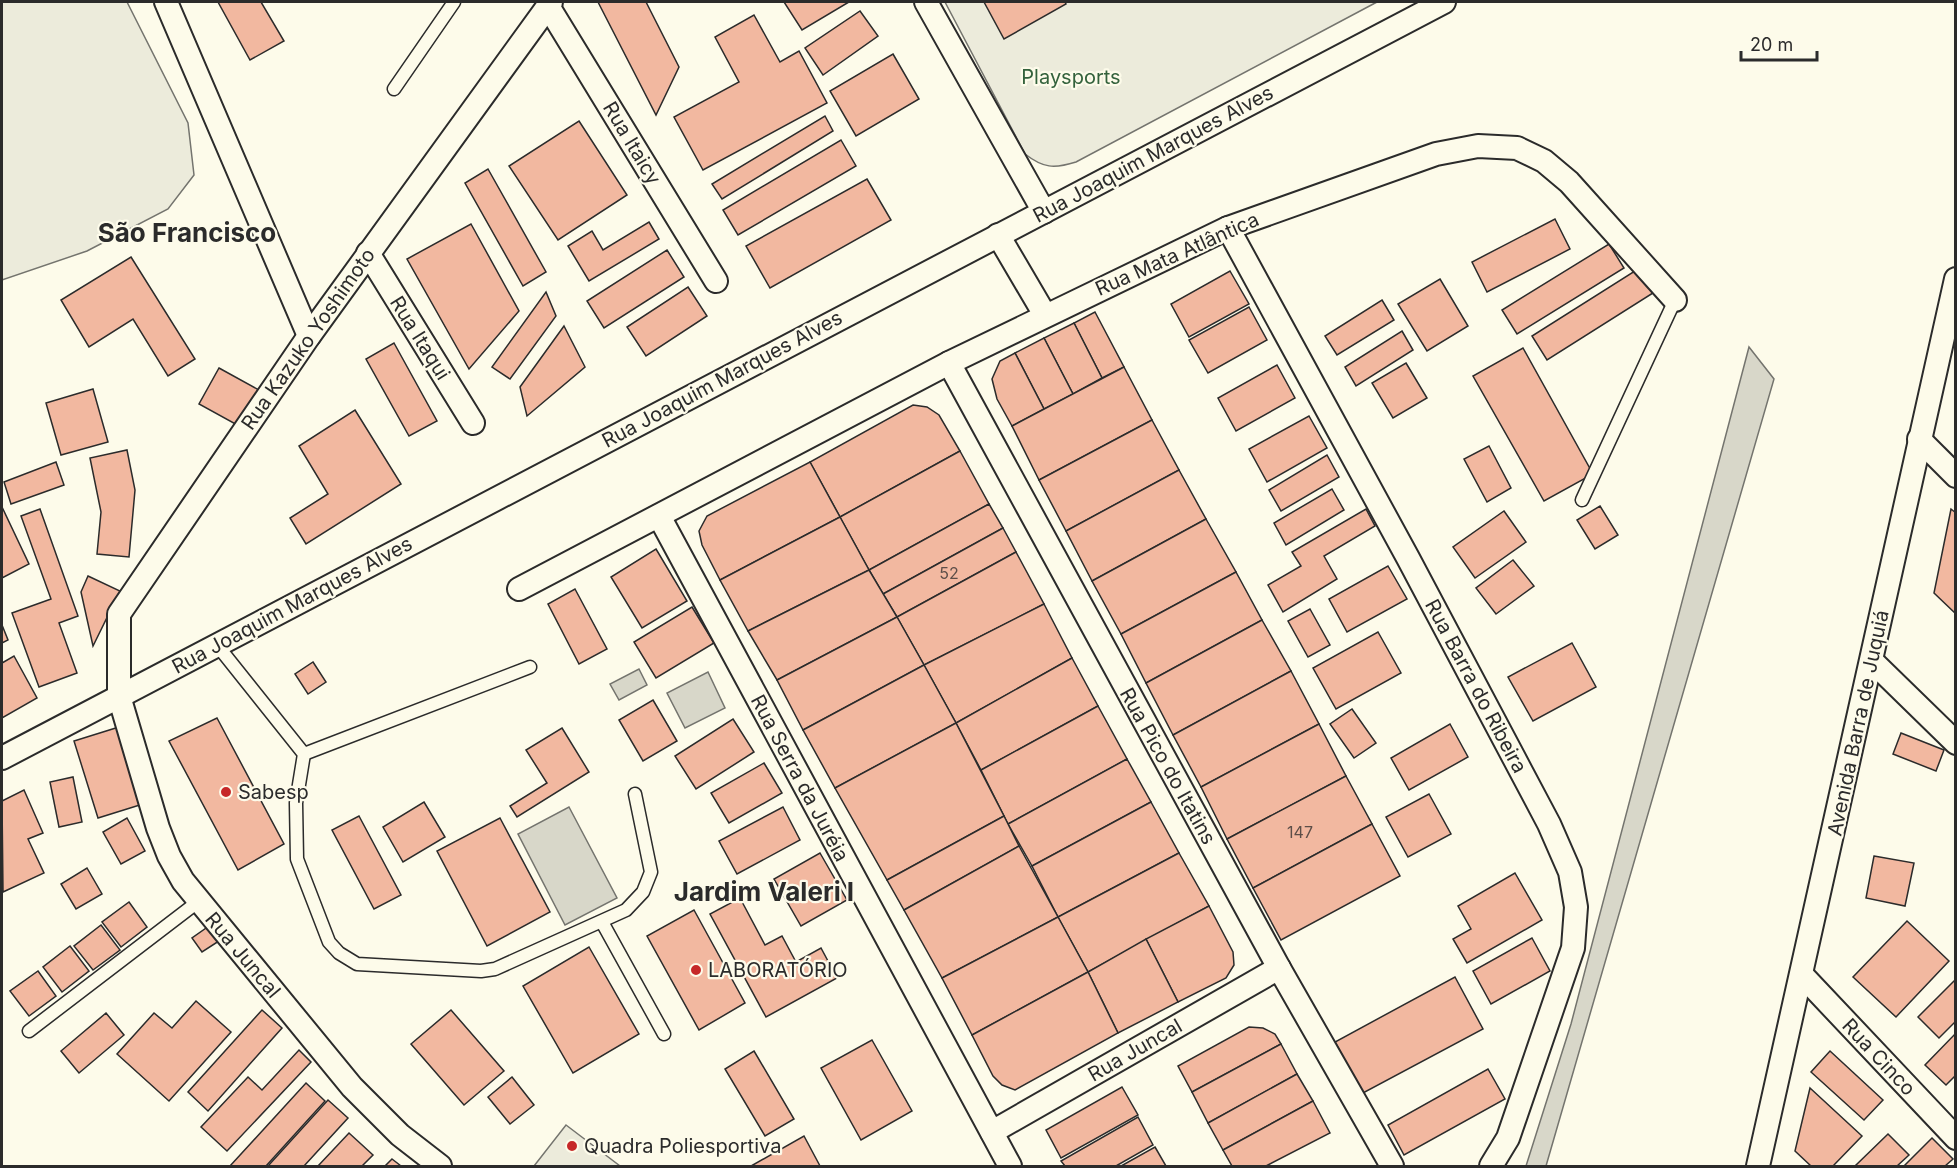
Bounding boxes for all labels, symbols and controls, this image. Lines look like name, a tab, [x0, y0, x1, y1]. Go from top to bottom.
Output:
scale bar	[1741, 24, 1818, 62]
text: 20 m	[1750, 34, 1793, 55]
park label: Playsports	[1021, 65, 1121, 89]
street label: Rua Joaquim Marques Alves	[1029, 80, 1277, 228]
street label: Rua Itaicy	[598, 97, 666, 189]
street label: Rua Mata Atlântica	[1092, 207, 1262, 301]
district label: São Francisco	[98, 217, 276, 248]
street label: Rua Kazuko Yoshimoto	[236, 244, 380, 434]
street label: Rua Itaqui	[385, 292, 455, 384]
street label: Rua Joaquim Marques Alves	[598, 305, 846, 453]
street label: Rua Joaquim Marques Alves	[168, 531, 416, 679]
house number: 52	[939, 563, 959, 583]
street label: Rua Barra do Ribeira	[1420, 595, 1532, 777]
street label: Avenida Barra de Juquiá	[1822, 608, 1894, 838]
street label: Rua Pico do Itatins	[1115, 683, 1221, 849]
street label: Rua Serra da Juréia	[746, 690, 854, 866]
place label: Sabesp	[238, 780, 309, 804]
marker: Sabesp	[219, 785, 233, 799]
house number: 147	[1287, 822, 1313, 842]
district label: Jardim Valeri I	[674, 876, 854, 907]
street label: Rua Juncal	[200, 907, 286, 1003]
place label: LABORATÓRIO	[708, 957, 848, 982]
marker: LABORATÓRIO	[689, 963, 703, 977]
street label: Rua Juncal	[1084, 1014, 1186, 1086]
street label: Rua Cinco	[1837, 1014, 1921, 1100]
place label: Quadra Poliesportiva	[584, 1134, 781, 1158]
marker: Quadra Poliesportiva	[565, 1139, 579, 1153]

